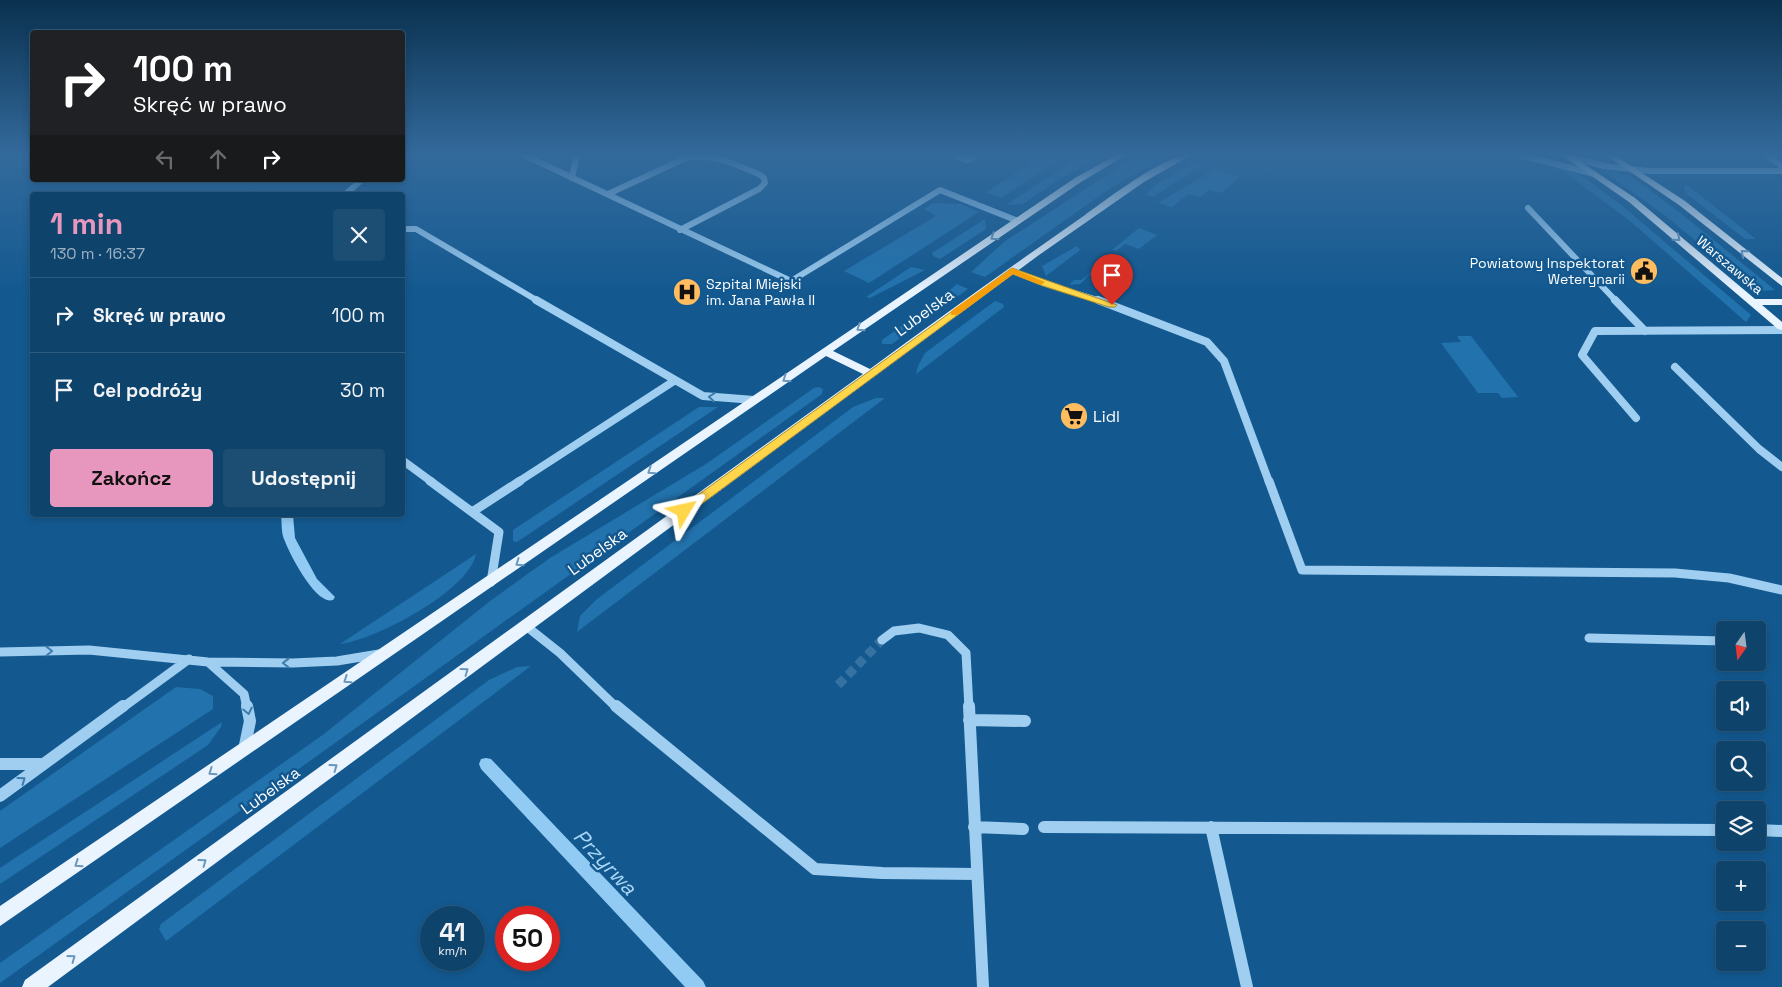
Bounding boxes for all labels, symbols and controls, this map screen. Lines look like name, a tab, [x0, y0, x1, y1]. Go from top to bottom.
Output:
text: 100 m	[133, 47, 233, 91]
icon: right	[50, 50, 115, 115]
text: Skręć w prawo	[133, 90, 287, 118]
icon: left	[151, 145, 179, 173]
icon: ahead	[204, 145, 232, 173]
icon: right	[257, 145, 285, 173]
text: 1 min	[50, 204, 123, 243]
button: close	[333, 209, 385, 261]
one-way arrow	[991, 231, 1000, 240]
one-way arrow	[1672, 232, 1681, 241]
street label: Warszawska	[1693, 232, 1767, 298]
text: 130 m · 16:37	[50, 243, 145, 264]
one-way arrow	[1741, 250, 1750, 258]
pin	[1091, 254, 1133, 305]
place label: Powiatowy Inspektorat Weterynarii	[1470, 254, 1625, 288]
public building icon: Powiatowy Inspektorat Weterynarii	[1629, 256, 1659, 286]
icon: arrive	[1098, 261, 1126, 289]
place label: Szpital Miejski im. Jana Pawła II	[706, 275, 815, 309]
hospital icon: Szpital Miejski im. Jana Pawła II	[672, 277, 702, 307]
street label: Lubelska	[891, 284, 958, 341]
icon: right	[50, 301, 78, 329]
text: Skręć w prawo	[93, 303, 226, 328]
text: 100 m	[331, 303, 385, 328]
one-way arrow	[856, 322, 866, 331]
one-way arrow	[782, 373, 791, 383]
icon: arrive	[50, 376, 78, 404]
text: Cel podróży	[93, 378, 202, 403]
text: 30 m	[340, 378, 385, 403]
one-way arrow	[708, 392, 716, 403]
supermarket icon: Lidl	[1059, 401, 1089, 431]
place label: Lidl	[1093, 406, 1120, 427]
button: Zakończ	[50, 449, 213, 507]
button: Udostępnij	[223, 449, 385, 507]
one-way arrow	[648, 465, 657, 474]
position arrow	[657, 484, 709, 536]
street label: Lubelska	[564, 523, 631, 580]
one-way arrow	[515, 557, 525, 566]
north arrow	[1716, 621, 1766, 671]
map controls	[1716, 621, 1766, 971]
one-way arrow	[45, 646, 53, 656]
one-way arrow	[282, 658, 290, 668]
one-way arrow	[460, 668, 469, 677]
one-way arrow	[343, 674, 352, 683]
button: sound	[1716, 681, 1766, 731]
one-way arrow	[242, 707, 253, 716]
button: search	[1716, 741, 1766, 791]
street label: Lubelska	[237, 762, 304, 819]
one-way arrow	[328, 764, 337, 772]
one-way arrow	[208, 766, 218, 775]
one-way arrow	[16, 777, 26, 786]
button: layers	[1716, 801, 1766, 851]
water label: Przyrwa	[568, 823, 643, 901]
one-way arrow	[74, 858, 84, 867]
one-way arrow	[197, 860, 206, 868]
button: +	[1716, 861, 1766, 911]
speed limit sign: 50	[495, 906, 560, 971]
text: 41	[439, 916, 466, 948]
button: −	[1716, 921, 1766, 971]
text: km/h	[438, 943, 467, 959]
one-way arrow	[66, 955, 76, 964]

